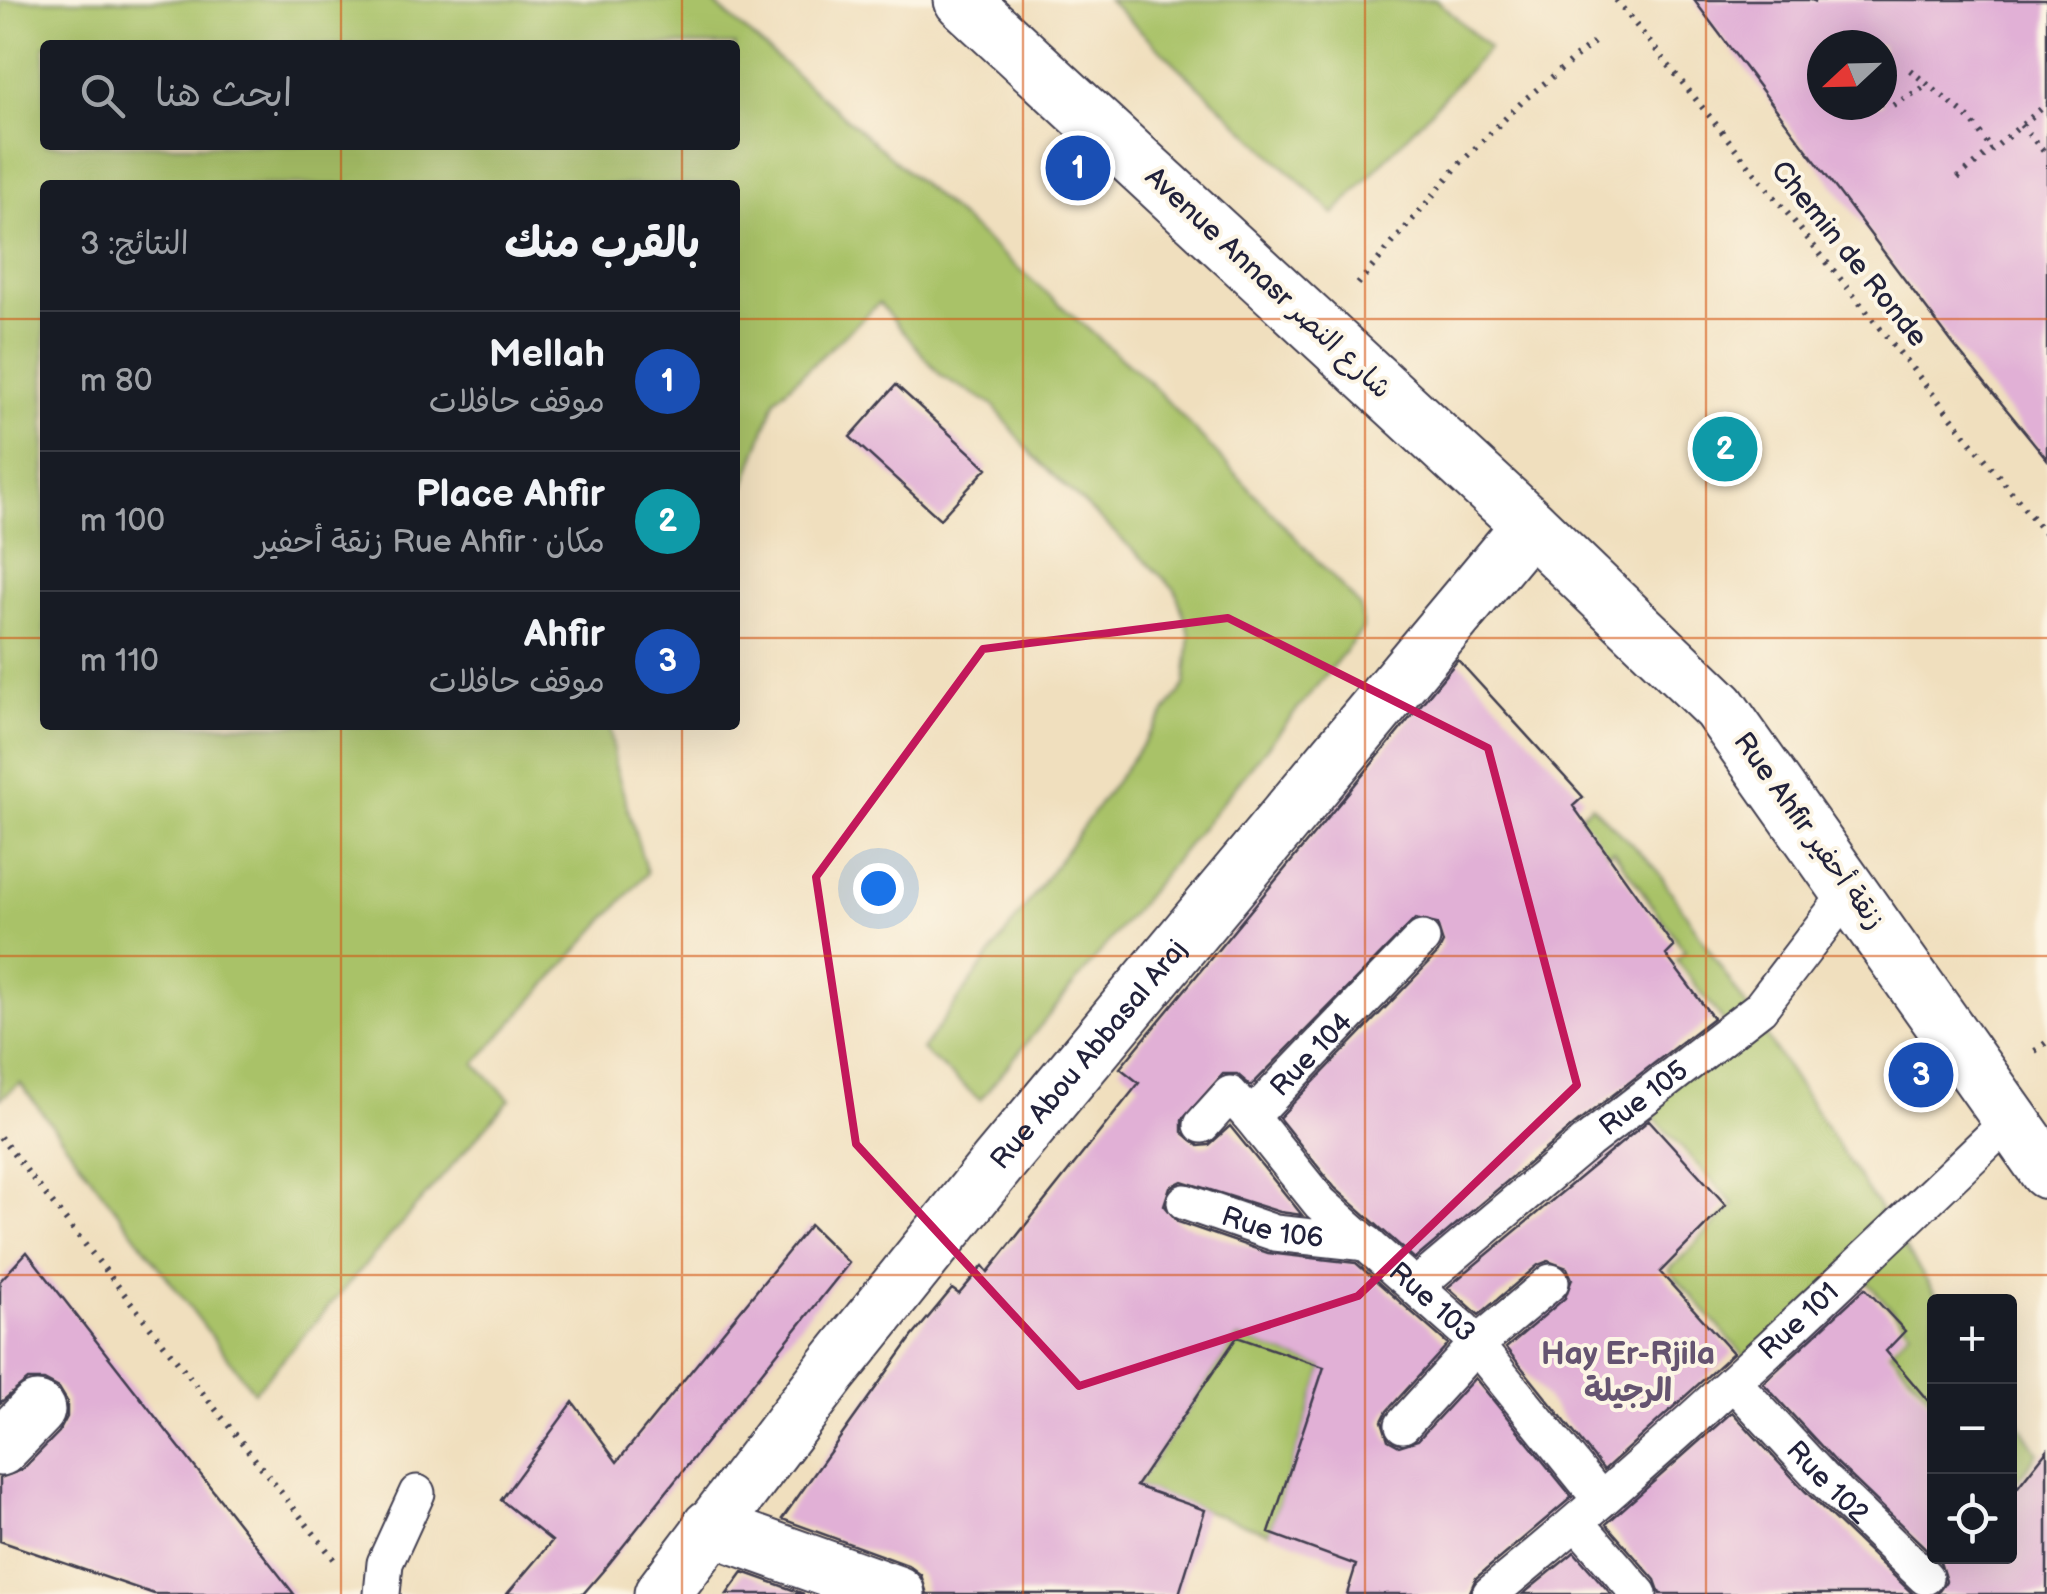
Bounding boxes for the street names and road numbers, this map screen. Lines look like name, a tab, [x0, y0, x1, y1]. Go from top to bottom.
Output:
street label: Chemin de Ronde	[1764, 154, 1934, 354]
street label: Avenue Annasr شارع النصر	[1137, 160, 1398, 407]
street label: Rue Ahfir زنقة أحفير	[1726, 726, 1892, 936]
street label: Rue Abou Abbasal Araj	[983, 933, 1194, 1176]
street label: Rue 104	[1263, 1005, 1359, 1103]
street label: Rue 105	[1593, 1054, 1694, 1143]
street label: Rue 106	[1217, 1199, 1325, 1255]
street label: Rue 103	[1382, 1255, 1483, 1348]
street label: Rue 101	[1752, 1276, 1846, 1367]
street label: Rue 102	[1779, 1434, 1876, 1531]

